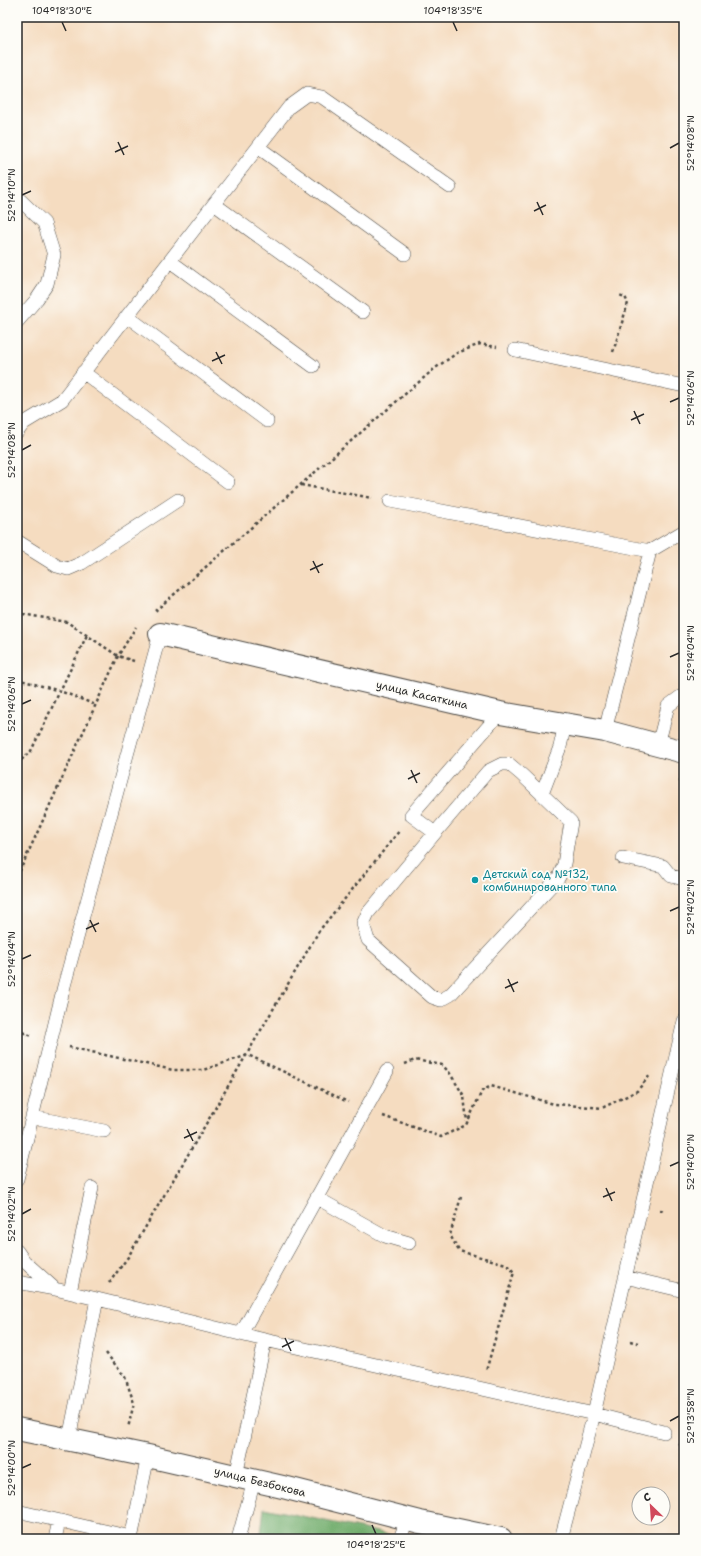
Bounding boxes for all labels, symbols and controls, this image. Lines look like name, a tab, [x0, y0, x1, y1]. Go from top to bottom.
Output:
text: 104°18'30"E	[32, 4, 92, 17]
text: 104°18'35"E	[424, 4, 482, 17]
text: 52°14'08"N	[684, 115, 697, 171]
text: 52°14'10"N	[5, 168, 18, 222]
text: 52°14'06"N	[684, 370, 697, 426]
text: 52°14'08"N	[5, 422, 18, 478]
text: 52°14'04"N	[684, 625, 697, 681]
text: 52°14'06"N	[5, 676, 18, 732]
street label: улица Касаткина	[375, 677, 470, 713]
place label: Детский сад №132, комбинированного типа	[483, 867, 617, 895]
marker: Детский сад №132, комбинированного типа	[470, 875, 480, 885]
text: 52°14'02"N	[684, 879, 697, 935]
text: 52°14'04"N	[5, 931, 18, 987]
text: 52°14'00"N	[684, 1134, 697, 1190]
text: 52°14'02"N	[5, 1186, 18, 1242]
text: 52°13'58"N	[684, 1388, 697, 1444]
text: 52°14'00"N	[5, 1440, 18, 1496]
street label: улица Безбокова	[213, 1463, 308, 1501]
north arrow	[631, 1486, 671, 1526]
text: С	[641, 1489, 653, 1506]
text: 104°18'25"E	[346, 1538, 406, 1551]

